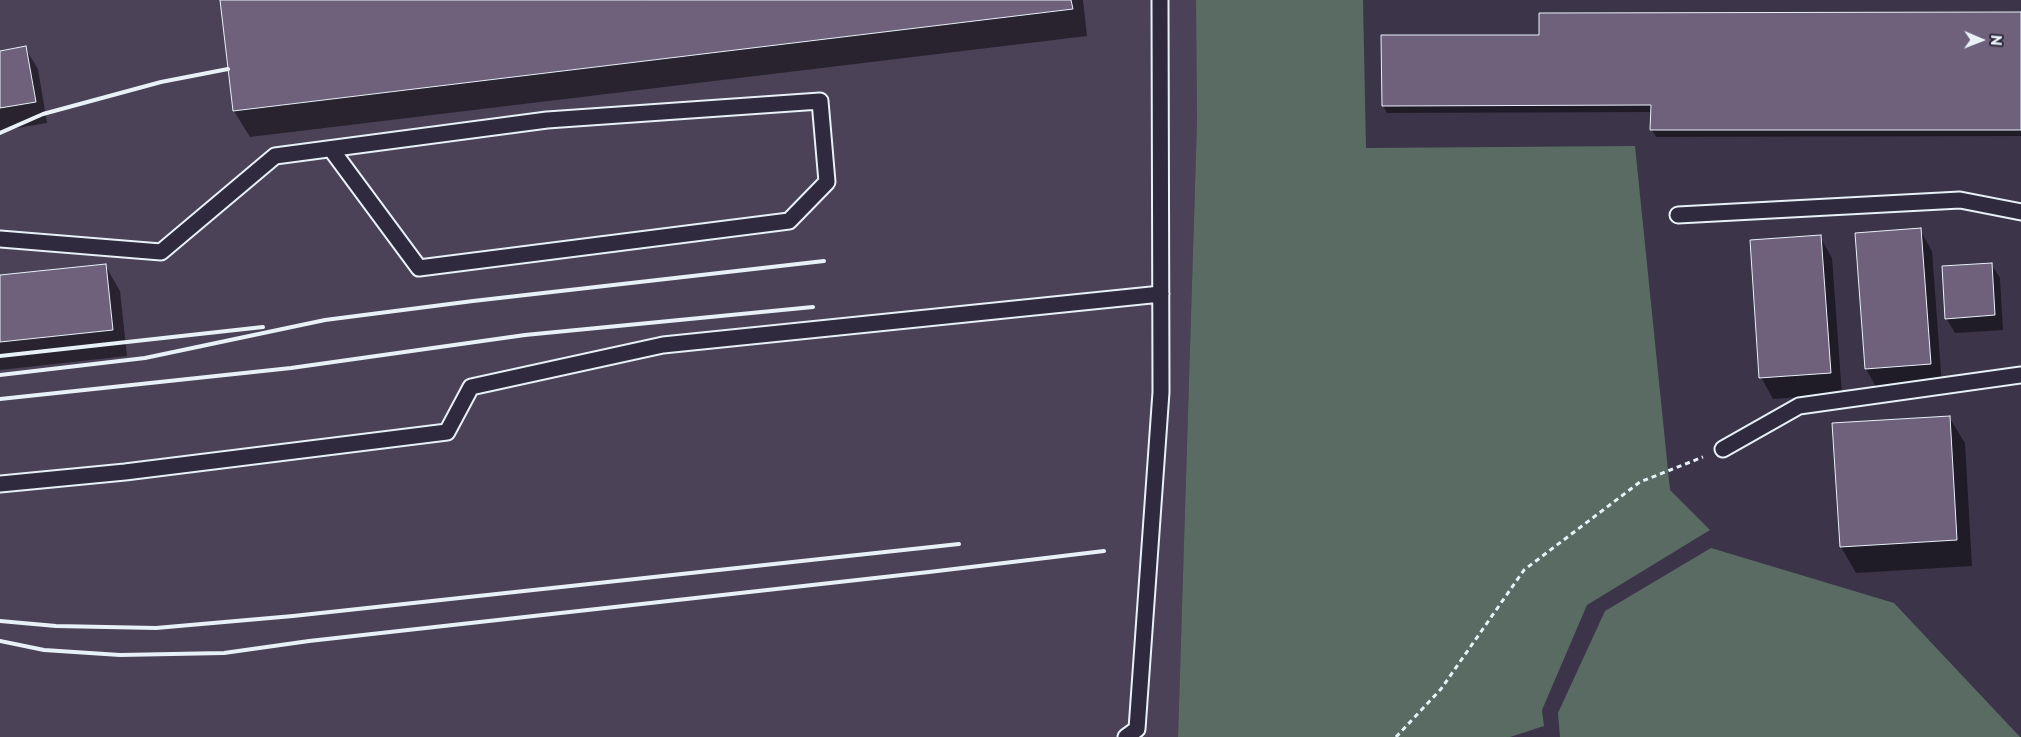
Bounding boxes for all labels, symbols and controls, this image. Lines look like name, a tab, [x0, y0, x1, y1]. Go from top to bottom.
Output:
north arrow	[1956, 15, 2006, 65]
text: N	[1986, 35, 2007, 46]

